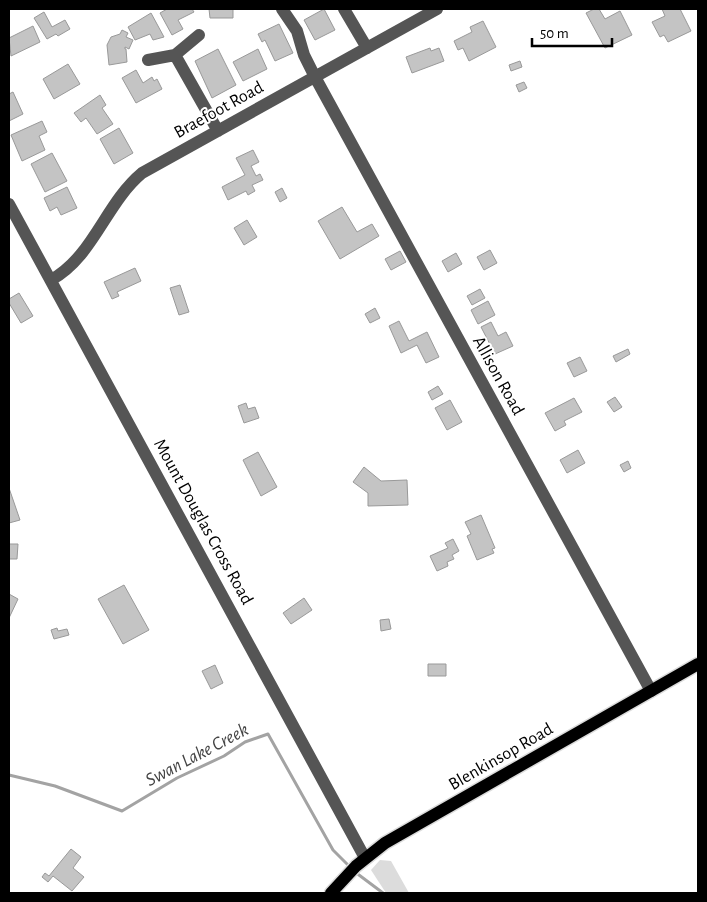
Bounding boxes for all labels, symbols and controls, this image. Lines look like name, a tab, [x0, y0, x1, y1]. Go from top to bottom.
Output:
scale bar	[532, 15, 612, 47]
text: 50 m	[540, 26, 569, 41]
street label: Braefoot Road	[171, 78, 267, 142]
street label: Allison Road	[469, 334, 527, 418]
street label: Mount Douglas Cross Road	[150, 436, 256, 608]
water label: Swan Lake Creek	[142, 720, 252, 790]
street label: Blenkinsop Road	[446, 720, 556, 794]

